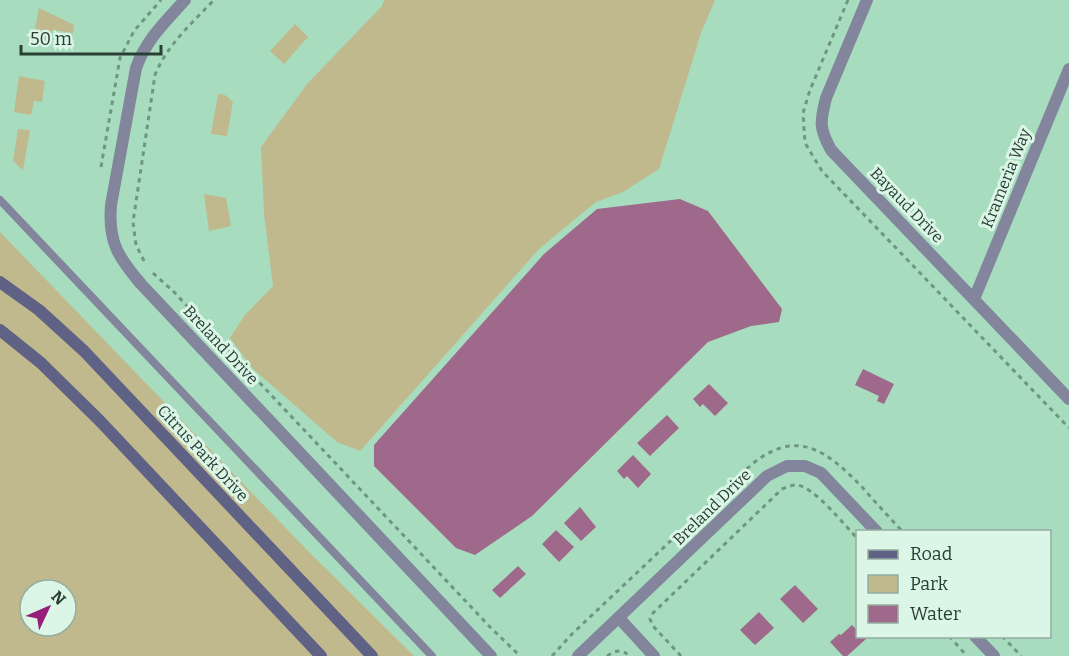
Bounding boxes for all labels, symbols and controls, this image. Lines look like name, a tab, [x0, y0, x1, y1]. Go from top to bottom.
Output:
scale bar	[21, 18, 160, 56]
text: 50 m	[30, 28, 72, 50]
street label: Krameria Way	[977, 125, 1035, 230]
street label: Bayaud Drive	[866, 163, 948, 247]
street label: Breland Drive	[180, 302, 262, 388]
street label: Citrus Park Drive	[154, 401, 252, 505]
street label: Breland Drive	[669, 465, 755, 549]
legend	[856, 530, 1051, 638]
text: Road	[910, 543, 953, 565]
text: Park	[910, 573, 949, 595]
north arrow	[18, 578, 78, 638]
text: N	[47, 587, 70, 609]
text: Water	[910, 603, 961, 625]

